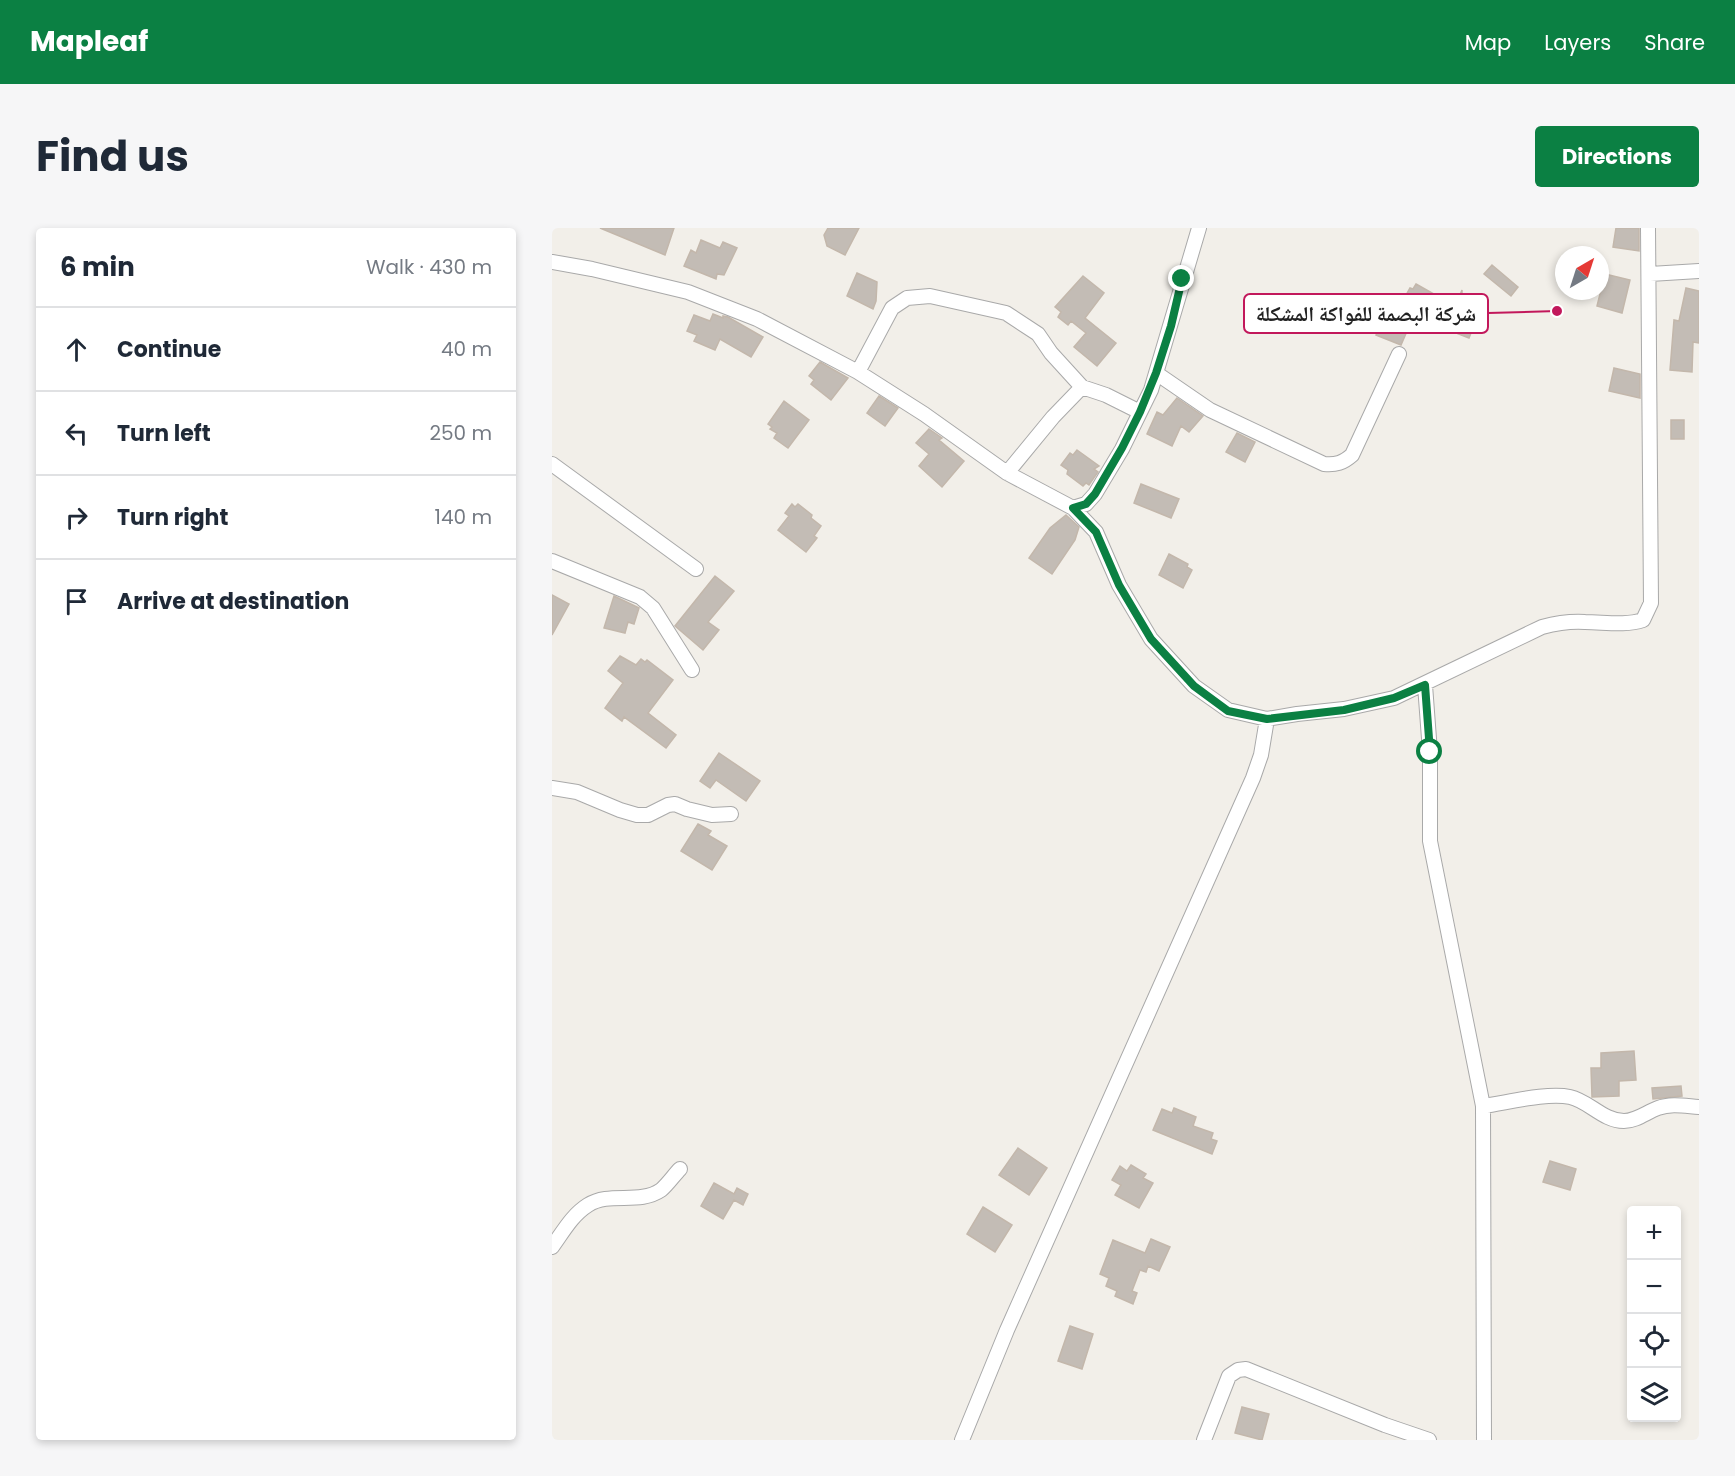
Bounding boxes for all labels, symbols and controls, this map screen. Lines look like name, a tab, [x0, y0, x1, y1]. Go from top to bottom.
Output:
text: Mapleaf	[30, 22, 148, 61]
text: Map	[1465, 28, 1511, 57]
text: Layers	[1544, 28, 1611, 57]
text: Share	[1644, 28, 1705, 57]
button: Directions	[1535, 126, 1699, 187]
text: Find us	[36, 127, 189, 186]
north arrow	[1555, 246, 1609, 300]
text: 6 min	[60, 249, 135, 285]
text: Walk · 430 m	[366, 253, 492, 281]
route end	[1168, 265, 1194, 291]
callout: شركة البصمة للفواكة المشكلة	[1244, 294, 1488, 333]
text: شركة البصمة للفواكة المشكلة	[1256, 299, 1476, 328]
icon: ahead	[60, 333, 93, 366]
text: Continue	[117, 334, 221, 365]
text: 40 m	[441, 335, 492, 363]
icon: left	[60, 417, 93, 450]
text: Turn left	[117, 418, 211, 449]
text: 250 m	[429, 419, 492, 447]
icon: right	[60, 501, 93, 534]
text: Turn right	[117, 502, 228, 533]
text: 140 m	[435, 503, 492, 531]
icon: arrive	[60, 585, 93, 618]
text: Arrive at destination	[117, 586, 349, 617]
route start	[1416, 738, 1442, 764]
map controls	[1627, 1206, 1681, 1422]
button: +	[1627, 1206, 1681, 1260]
button: −	[1627, 1260, 1681, 1314]
button: locate	[1627, 1314, 1681, 1368]
button: layers	[1627, 1368, 1681, 1422]

